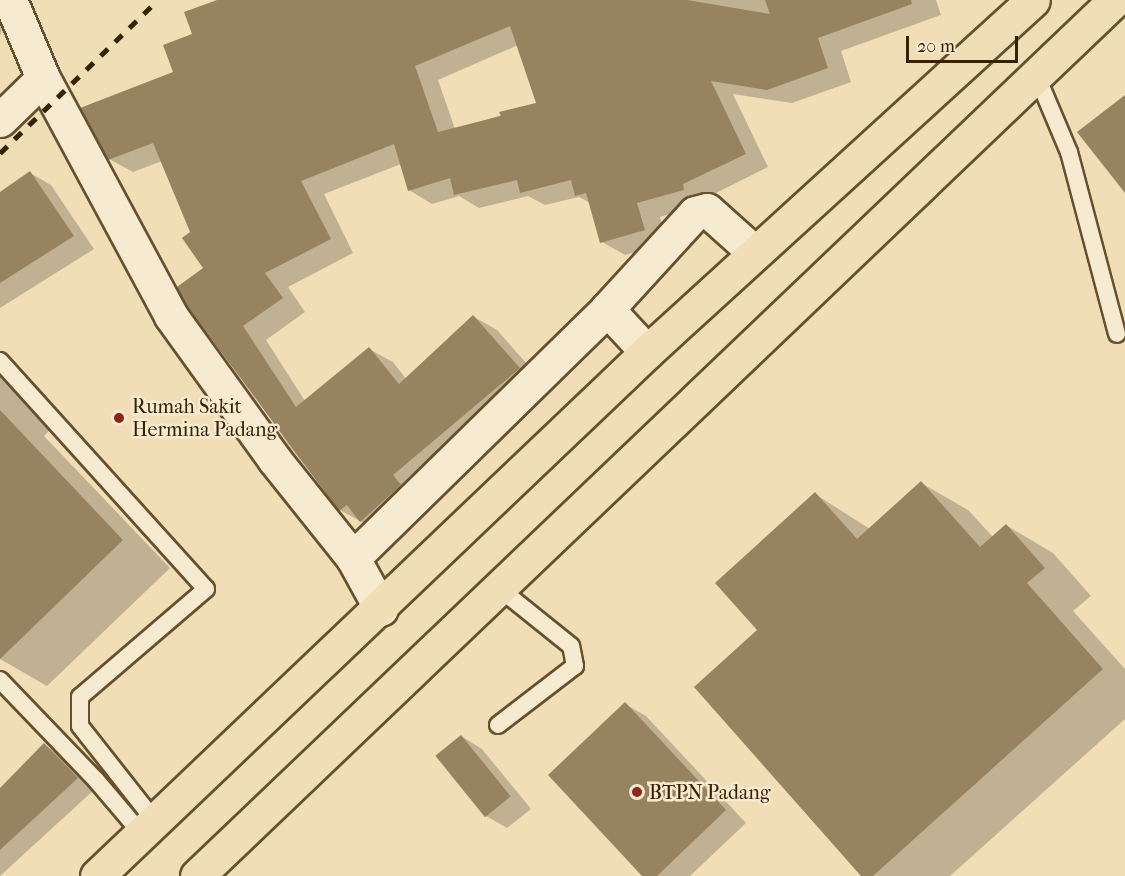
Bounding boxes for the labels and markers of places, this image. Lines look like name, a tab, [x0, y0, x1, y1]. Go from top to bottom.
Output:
place label: Rumah Sakit Hermina Padang	[132, 394, 277, 441]
marker: Rumah Sakit Hermina Padang	[110, 409, 128, 427]
place label: BTPN Padang	[649, 780, 770, 804]
marker: BTPN Padang	[630, 785, 644, 799]

